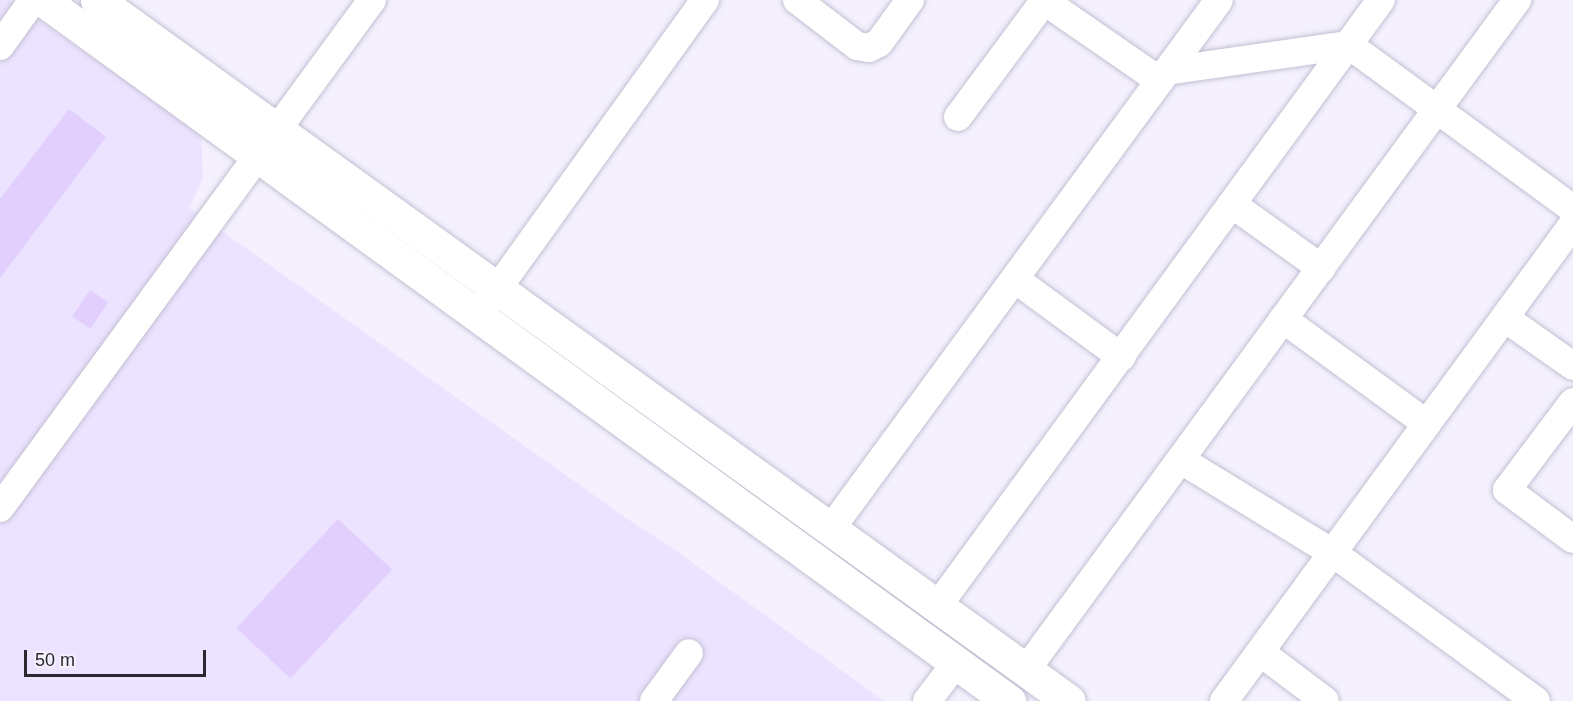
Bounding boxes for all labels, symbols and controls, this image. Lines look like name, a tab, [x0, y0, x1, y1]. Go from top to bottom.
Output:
scale bar	[27, 638, 208, 676]
text: 50 m	[35, 650, 75, 670]

